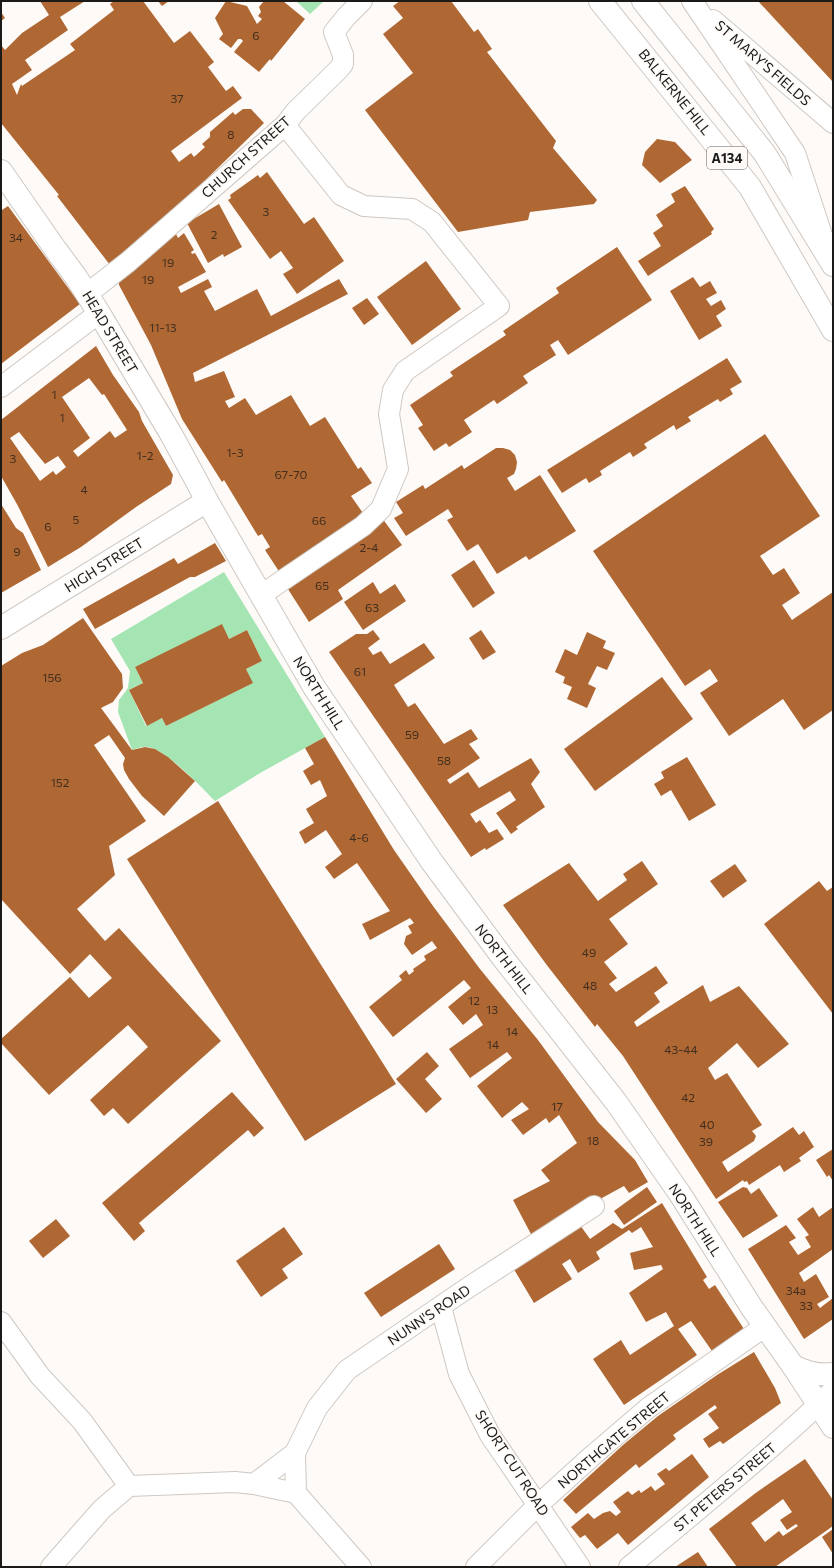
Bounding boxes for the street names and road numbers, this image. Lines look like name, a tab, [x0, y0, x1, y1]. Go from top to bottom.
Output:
street label: ST MARY'S FIELDS	[712, 16, 815, 109]
street label: BALKERNE HILL	[636, 45, 715, 138]
street label: CHURCH STREET	[198, 112, 294, 201]
road number: A134	[707, 147, 747, 169]
street label: HEAD STREET	[79, 287, 142, 376]
street label: HIGH STREET	[61, 534, 146, 596]
street label: NORTH HILL	[290, 653, 349, 733]
street label: NORTH HILL	[472, 920, 537, 997]
street label: NORTH HILL	[666, 1180, 725, 1259]
street label: NUNN'S ROAD	[384, 1281, 473, 1348]
street label: NORTHGATE STREET	[554, 1388, 673, 1492]
street label: SHORT CUT ROAD	[472, 1407, 553, 1519]
street label: ST. PETERS STREET	[670, 1439, 779, 1534]

